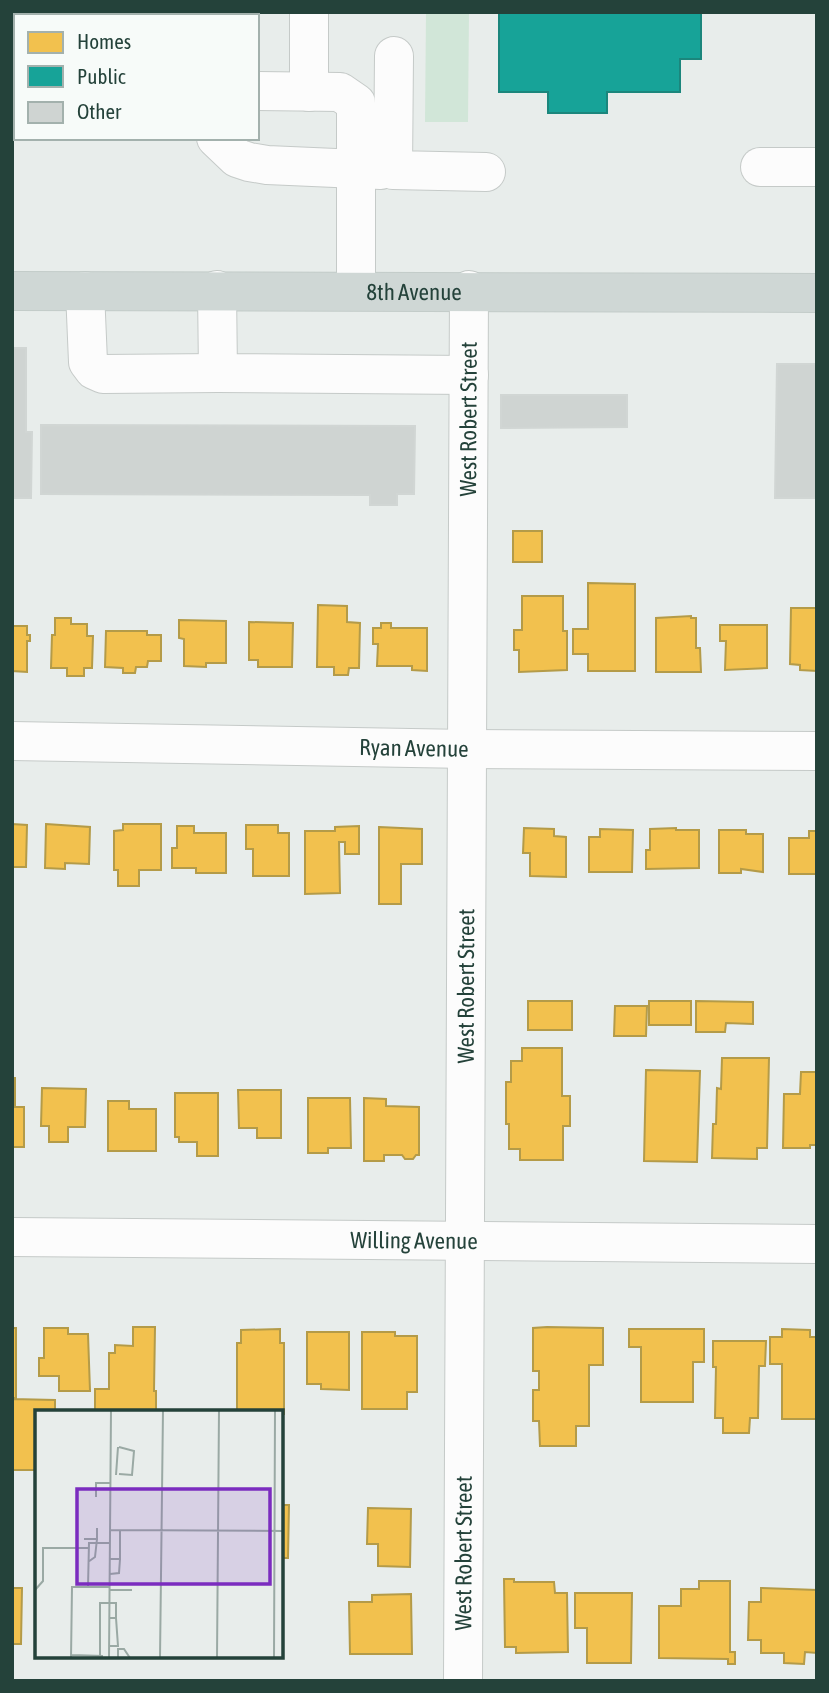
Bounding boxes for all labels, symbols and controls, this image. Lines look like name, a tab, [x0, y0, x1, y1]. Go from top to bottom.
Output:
legend	[14, 14, 259, 140]
text: Homes	[77, 29, 131, 53]
text: Public	[77, 64, 126, 88]
text: Other	[77, 99, 122, 123]
street label: 8th Avenue	[366, 279, 462, 305]
street label: West Robert Street	[455, 342, 482, 497]
street label: Ryan Avenue	[359, 734, 469, 762]
street label: West Robert Street	[453, 909, 479, 1063]
street label: Willing Avenue	[350, 1227, 478, 1254]
inset map	[35, 1410, 284, 1658]
street label: West Robert Street	[450, 1476, 477, 1630]

